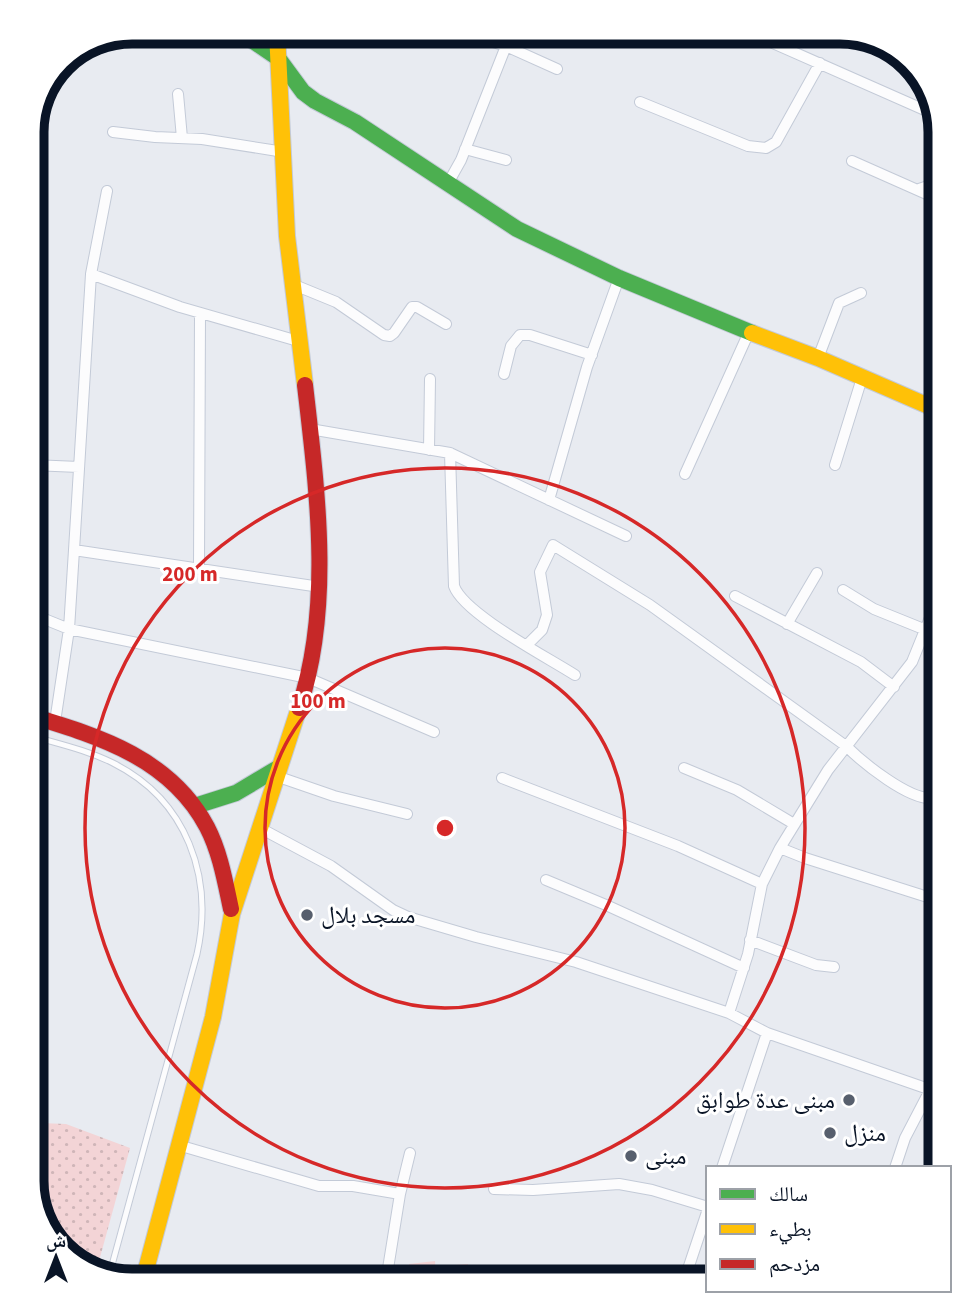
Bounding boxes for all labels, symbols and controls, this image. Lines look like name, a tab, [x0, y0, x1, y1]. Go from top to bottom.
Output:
text: 200 m	[162, 559, 218, 589]
text: 100 m	[290, 686, 346, 716]
centre of rings	[433, 816, 457, 840]
place label: مسجد بلال	[321, 898, 416, 933]
marker: مسجد بلال	[299, 907, 315, 923]
place label: مبنى عدة طوابق	[696, 1083, 835, 1118]
marker: مبنى عدة طوابق	[841, 1092, 857, 1108]
place label: منزل	[844, 1116, 886, 1151]
marker: منزل	[822, 1125, 838, 1141]
place label: مبنى	[645, 1139, 686, 1174]
marker: مبنى	[623, 1148, 639, 1164]
legend	[706, 1166, 951, 1292]
text: سالك	[769, 1179, 808, 1209]
text: بطيء	[769, 1214, 812, 1245]
north arrow	[21, 1222, 91, 1292]
text: ش	[46, 1228, 66, 1255]
text: مزدحم	[769, 1249, 820, 1279]

